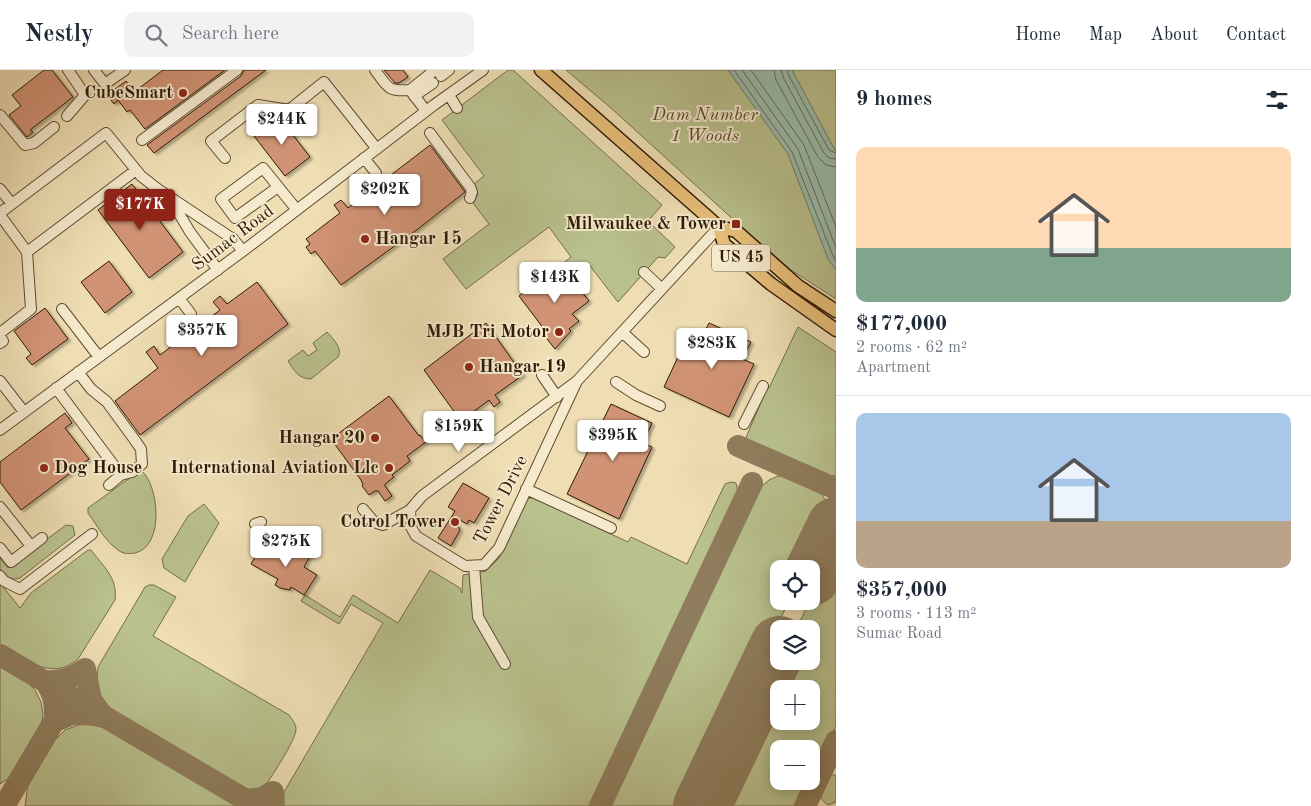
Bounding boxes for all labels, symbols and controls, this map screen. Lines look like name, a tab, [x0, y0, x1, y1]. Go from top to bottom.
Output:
search box	[124, 12, 474, 57]
icon: search	[142, 21, 170, 49]
text: Nestly	[25, 23, 94, 47]
text: Search here	[182, 25, 279, 44]
text: Home	[1015, 26, 1061, 44]
text: Map	[1089, 26, 1122, 44]
text: About	[1150, 26, 1198, 44]
text: Contact	[1226, 26, 1286, 44]
place label: CubeSmart	[84, 84, 173, 102]
icon: filters	[1263, 86, 1291, 114]
marker: CubeSmart	[177, 87, 189, 99]
text: 9 homes	[856, 89, 932, 110]
pin: $244K	[247, 104, 317, 146]
park label: Dam Number 1 Woods	[651, 106, 759, 145]
text: $244K	[257, 112, 307, 128]
pin: $202K	[350, 174, 420, 216]
icon: home	[1029, 180, 1119, 270]
text: $202K	[360, 182, 410, 198]
pin: $177K	[105, 189, 175, 231]
text: $177K	[115, 197, 165, 213]
street label: Sumac Road	[189, 202, 277, 274]
place label: Milwaukee & Tower	[566, 215, 726, 233]
marker: Milwaukee & Tower	[730, 218, 742, 230]
place label: Hangar 15	[375, 230, 462, 248]
marker: Hangar 15	[359, 233, 371, 245]
road number: US 45	[712, 244, 770, 272]
pin: $143K	[520, 262, 590, 304]
text: $143K	[530, 270, 580, 286]
pin: $357K	[167, 314, 237, 357]
text: $177,000	[856, 314, 947, 335]
text: $357K	[177, 323, 227, 339]
place label: MJB Tri Motor	[426, 323, 549, 341]
marker: MJB Tri Motor	[553, 326, 565, 338]
pin: $283K	[677, 328, 747, 370]
text: $283K	[687, 336, 737, 352]
text: 2 rooms · 62 m²	[856, 340, 967, 356]
place label: Hangar 19	[479, 358, 566, 376]
text: Apartment	[856, 360, 931, 376]
marker: Hangar 19	[463, 361, 475, 373]
pin: $159K	[424, 410, 494, 453]
text: $159K	[434, 419, 484, 435]
pin: $395K	[578, 420, 648, 462]
text: $395K	[588, 428, 638, 444]
place label: Hangar 20	[278, 429, 365, 447]
marker: Hangar 20	[369, 432, 381, 444]
icon: home	[1029, 445, 1119, 535]
street label: Tower Drive	[471, 453, 531, 547]
place label: Dog House	[54, 459, 142, 477]
place label: International Aviation Llc	[170, 459, 379, 477]
marker: Dog House	[38, 462, 50, 474]
marker: International Aviation Llc	[383, 462, 395, 474]
place label: Cotrol Tower	[340, 513, 445, 531]
marker: Cotrol Tower	[449, 516, 461, 528]
pin: $275K	[251, 526, 321, 568]
text: $275K	[261, 534, 311, 550]
map controls	[770, 560, 820, 790]
button: locate	[770, 560, 820, 610]
text: $357,000	[856, 580, 947, 601]
text: 3 rooms · 113 m²	[856, 606, 976, 622]
button: layers	[770, 620, 820, 670]
text: Sumac Road	[856, 626, 942, 642]
button: +	[770, 680, 820, 730]
button: −	[770, 740, 820, 790]

